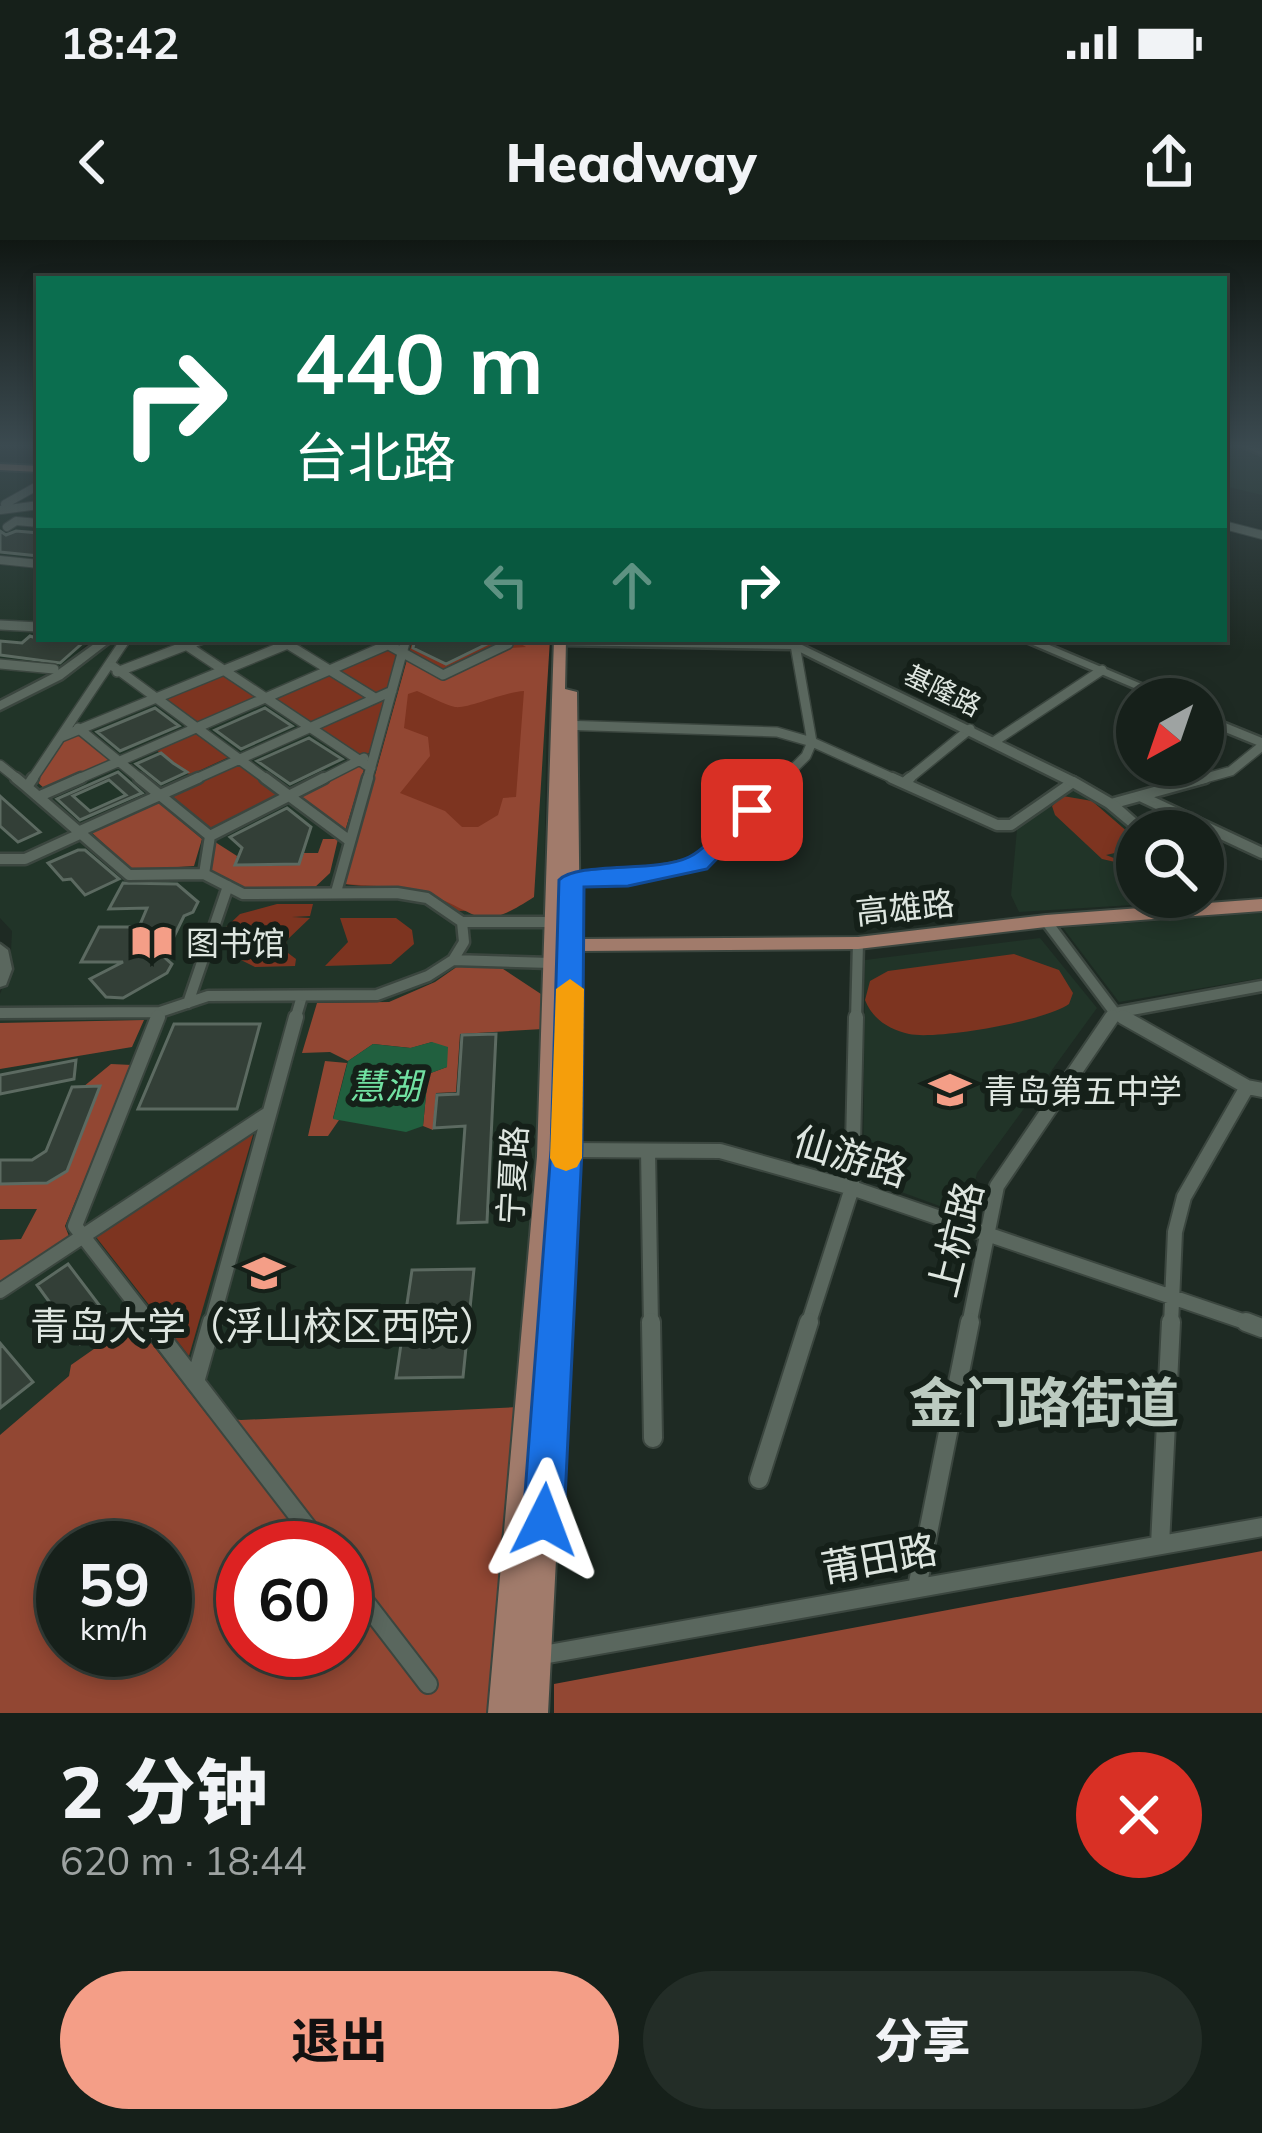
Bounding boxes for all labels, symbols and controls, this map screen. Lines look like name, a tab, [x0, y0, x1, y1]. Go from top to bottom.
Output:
text: 18:42	[60, 14, 179, 70]
text: Headway	[505, 128, 757, 196]
icon: back	[60, 129, 126, 195]
icon: share	[1136, 129, 1202, 195]
text: 440 m	[294, 310, 544, 415]
icon: right	[96, 324, 252, 480]
text: 台北路	[294, 423, 456, 491]
icon: left	[473, 552, 539, 618]
icon: ahead	[599, 552, 665, 618]
icon: right	[725, 552, 791, 618]
street label: 基隆路	[899, 657, 987, 723]
north arrow	[1116, 678, 1224, 786]
map controls	[1116, 678, 1224, 918]
pin	[701, 759, 803, 861]
icon: arrive	[719, 777, 785, 843]
button: search	[1116, 810, 1224, 918]
street label: 高雄路	[854, 881, 956, 933]
library icon: 图书馆	[129, 919, 175, 965]
place label: 图书馆	[186, 922, 285, 963]
water label: 慧湖	[349, 1063, 426, 1108]
school or university icon: 青岛第五中学	[927, 1067, 973, 1113]
place label: 青岛第五中学	[984, 1070, 1182, 1111]
street label: 仙游路	[788, 1115, 914, 1197]
street label: 宁夏路	[489, 1124, 535, 1226]
street label: 上杭路	[917, 1176, 993, 1302]
school or university icon: 青岛大学（浮山校区西院）	[241, 1250, 287, 1296]
place label: 青岛大学（浮山校区西院）	[30, 1301, 498, 1350]
district label: 金门路街道	[909, 1368, 1179, 1436]
position arrow	[481, 1457, 607, 1583]
speed limit sign: 60	[216, 1521, 372, 1677]
street label: 莆田路	[817, 1524, 941, 1592]
text: 59	[78, 1546, 150, 1621]
text: km/h	[80, 1610, 148, 1648]
text: 2 分钟	[60, 1746, 268, 1836]
button: close	[1076, 1752, 1202, 1878]
text: 620 m · 18:44	[60, 1836, 306, 1885]
button: 退出	[60, 1971, 619, 2109]
button: 分享	[643, 1971, 1202, 2109]

